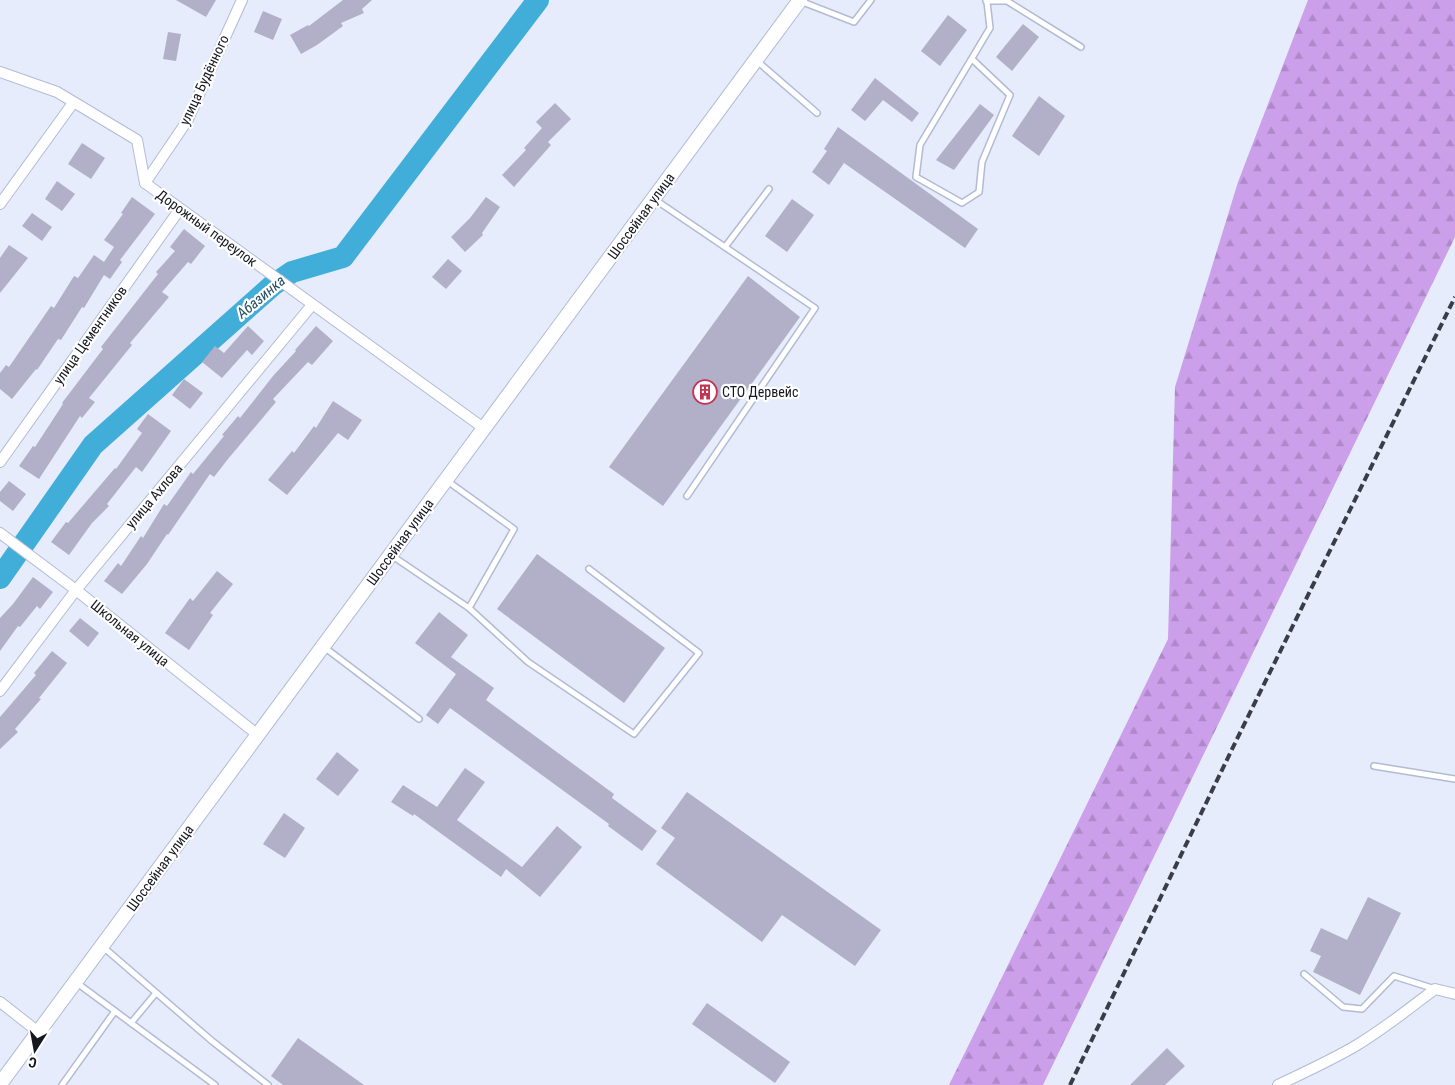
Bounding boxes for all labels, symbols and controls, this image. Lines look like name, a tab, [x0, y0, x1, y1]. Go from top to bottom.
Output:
street label: улица Будённого	[176, 32, 232, 128]
street label: Шоссейная улица	[604, 170, 678, 262]
street label: Дорожный переулок	[154, 186, 260, 270]
water label: Абазинка	[232, 272, 289, 323]
street label: улица Цементников	[50, 283, 130, 387]
building icon: СТО Дервейс	[692, 379, 718, 405]
place label: СТО Дервейс	[722, 384, 798, 400]
street label: улица Ахлова	[122, 461, 186, 531]
street label: Шоссейная улица	[363, 496, 437, 588]
street label: Школьная улица	[87, 596, 173, 670]
street label: Шоссейная улица	[123, 822, 197, 914]
north arrow	[10, 1025, 60, 1075]
text: С	[27, 1054, 38, 1071]

